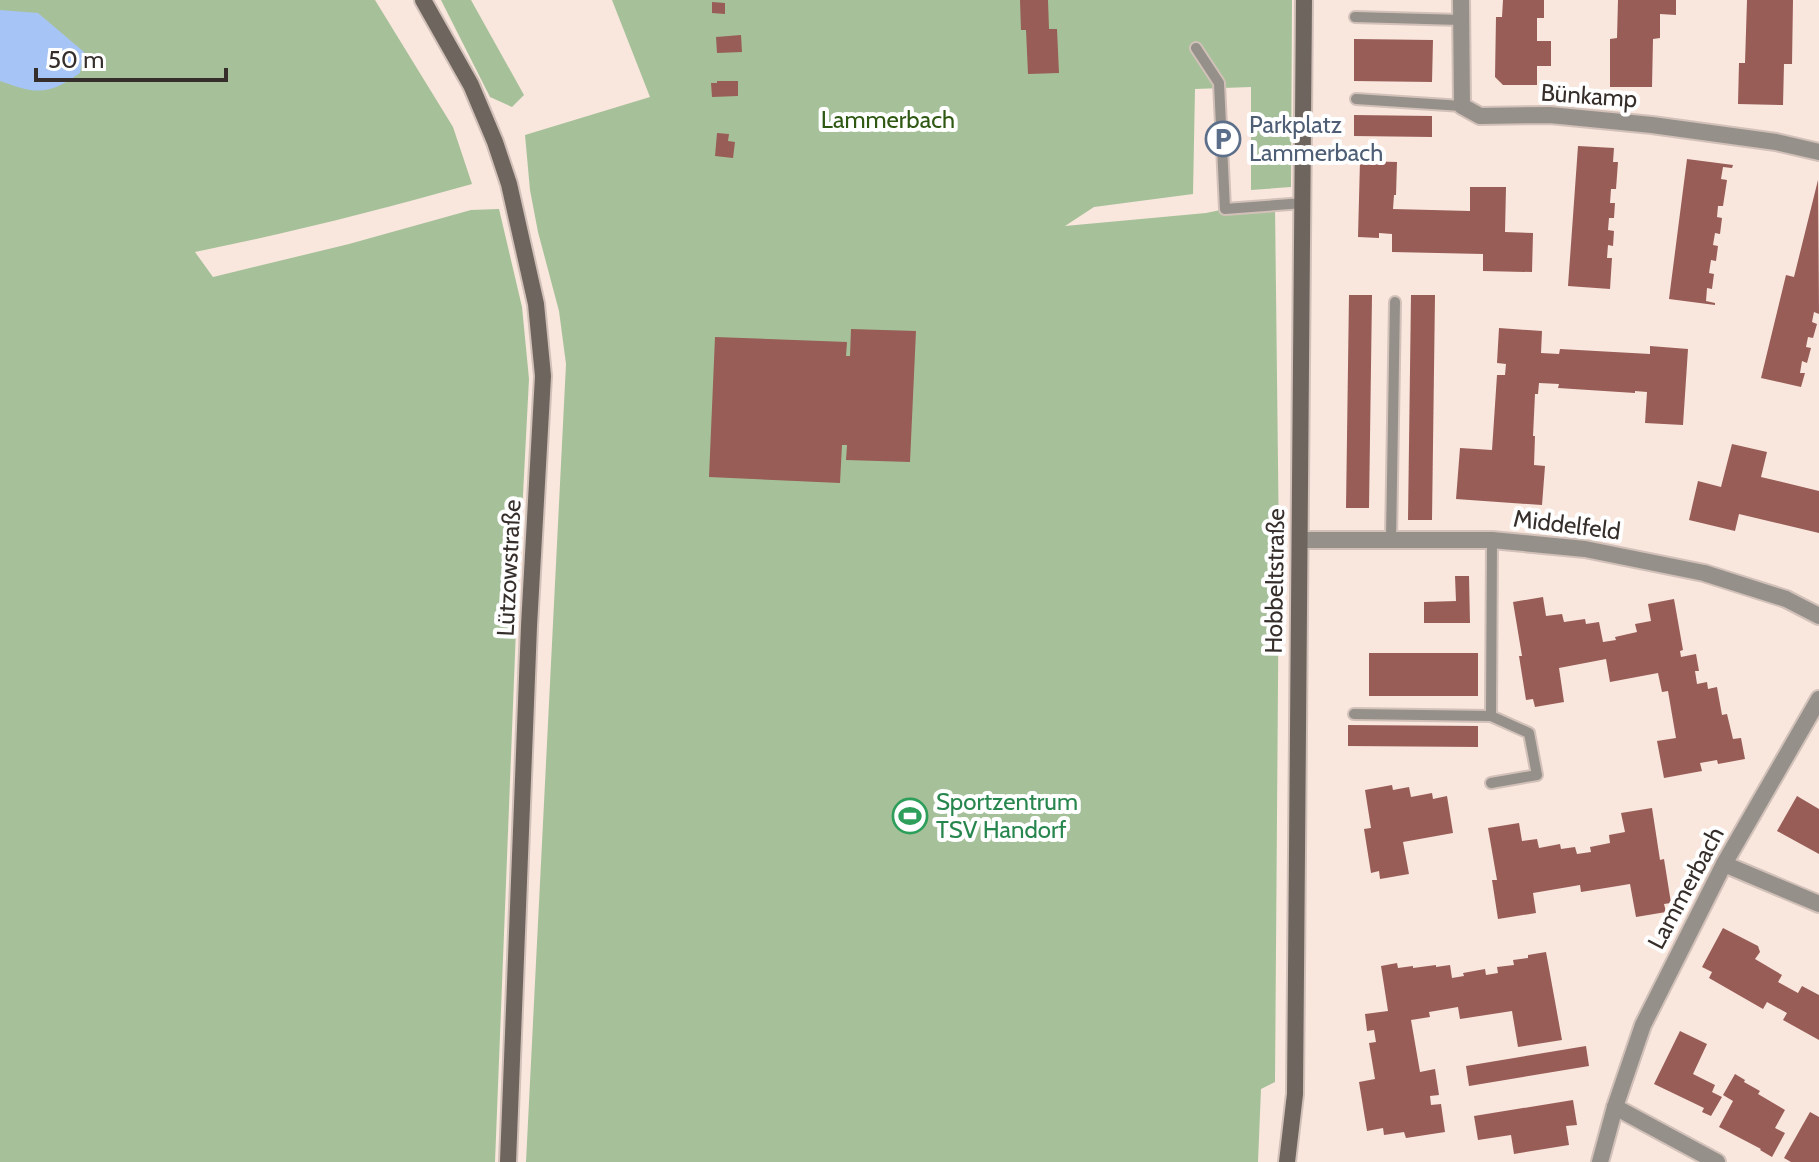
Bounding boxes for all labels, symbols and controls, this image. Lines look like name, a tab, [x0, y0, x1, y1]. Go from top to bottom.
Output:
scale bar	[36, 32, 226, 82]
text: 50 m	[48, 45, 104, 74]
street label: Bünkamp	[1540, 78, 1638, 113]
park label: Lammerbach	[821, 105, 955, 134]
place label: Parkplatz Lammerbach	[1249, 110, 1383, 167]
parking icon: Parkplatz Lammerbach	[1204, 120, 1242, 158]
street label: Lützowstraße	[490, 499, 527, 637]
street label: Middelfeld	[1512, 504, 1622, 545]
street label: Hobbeltstraße	[1259, 508, 1290, 654]
place label: Sportzentrum TSV Handorf	[936, 787, 1078, 844]
sports icon: Sportzentrum TSV Handorf	[891, 797, 929, 835]
street label: Lammerbach	[1641, 822, 1730, 954]

